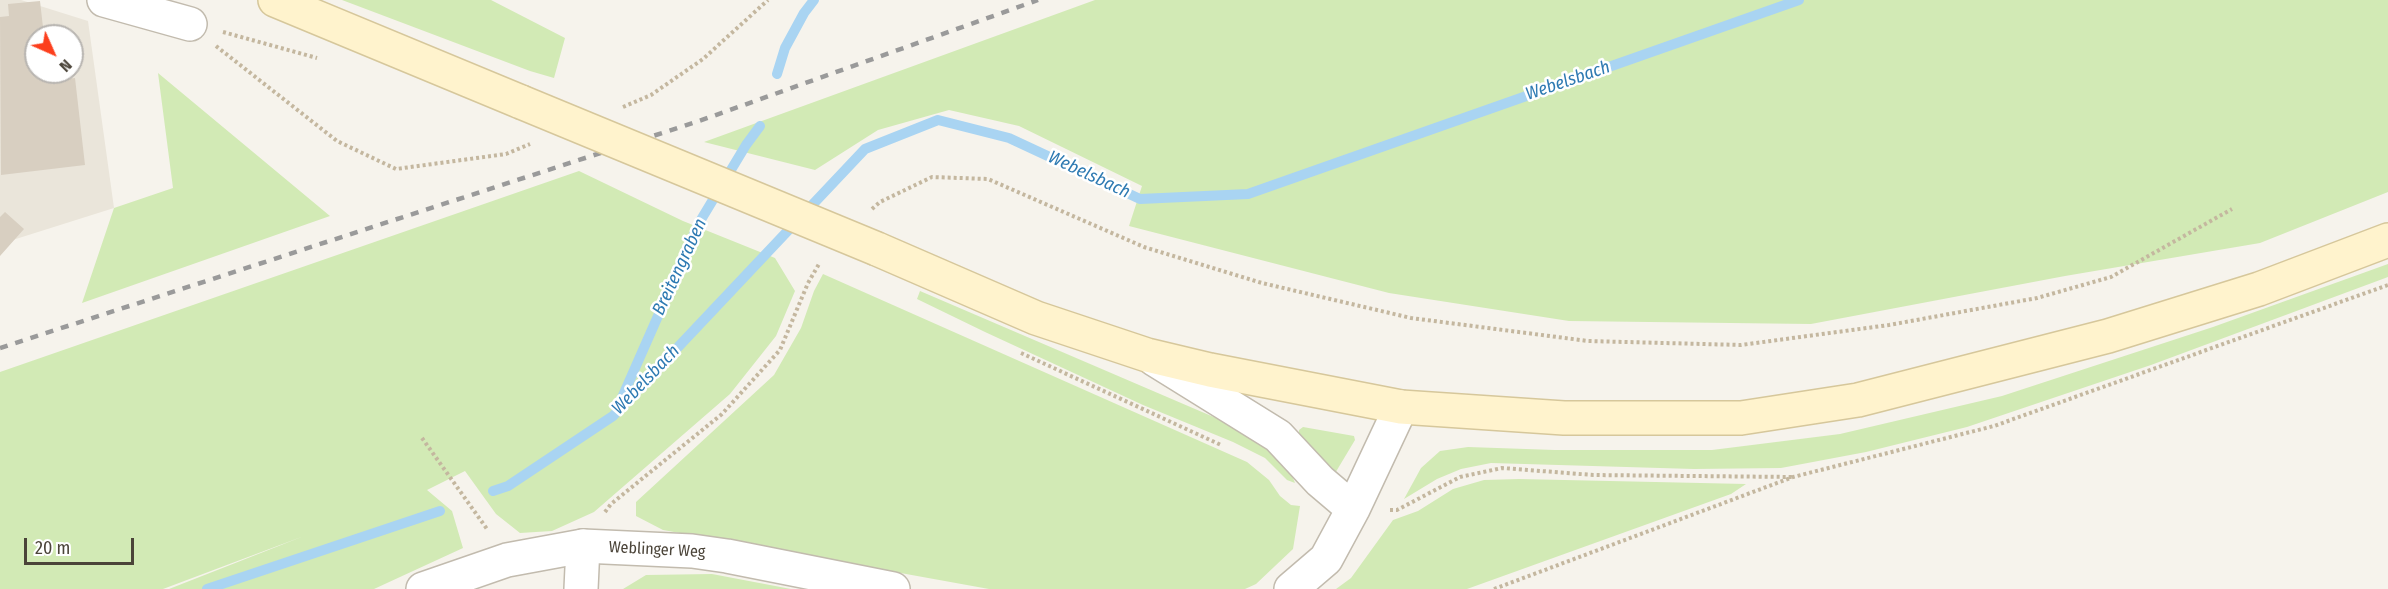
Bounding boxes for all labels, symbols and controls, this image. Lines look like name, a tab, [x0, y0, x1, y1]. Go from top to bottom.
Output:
north arrow	[24, 24, 84, 84]
text: N	[56, 56, 76, 76]
water label: Webelsbach	[1523, 56, 1613, 106]
water label: Webelsbach	[1045, 147, 1133, 203]
water label: Breitengraben	[648, 215, 712, 319]
water label: Webelsbach	[608, 341, 684, 419]
scale bar	[27, 526, 136, 564]
text: 20 m	[35, 537, 70, 559]
street label: Weblinger Weg	[608, 538, 706, 562]

